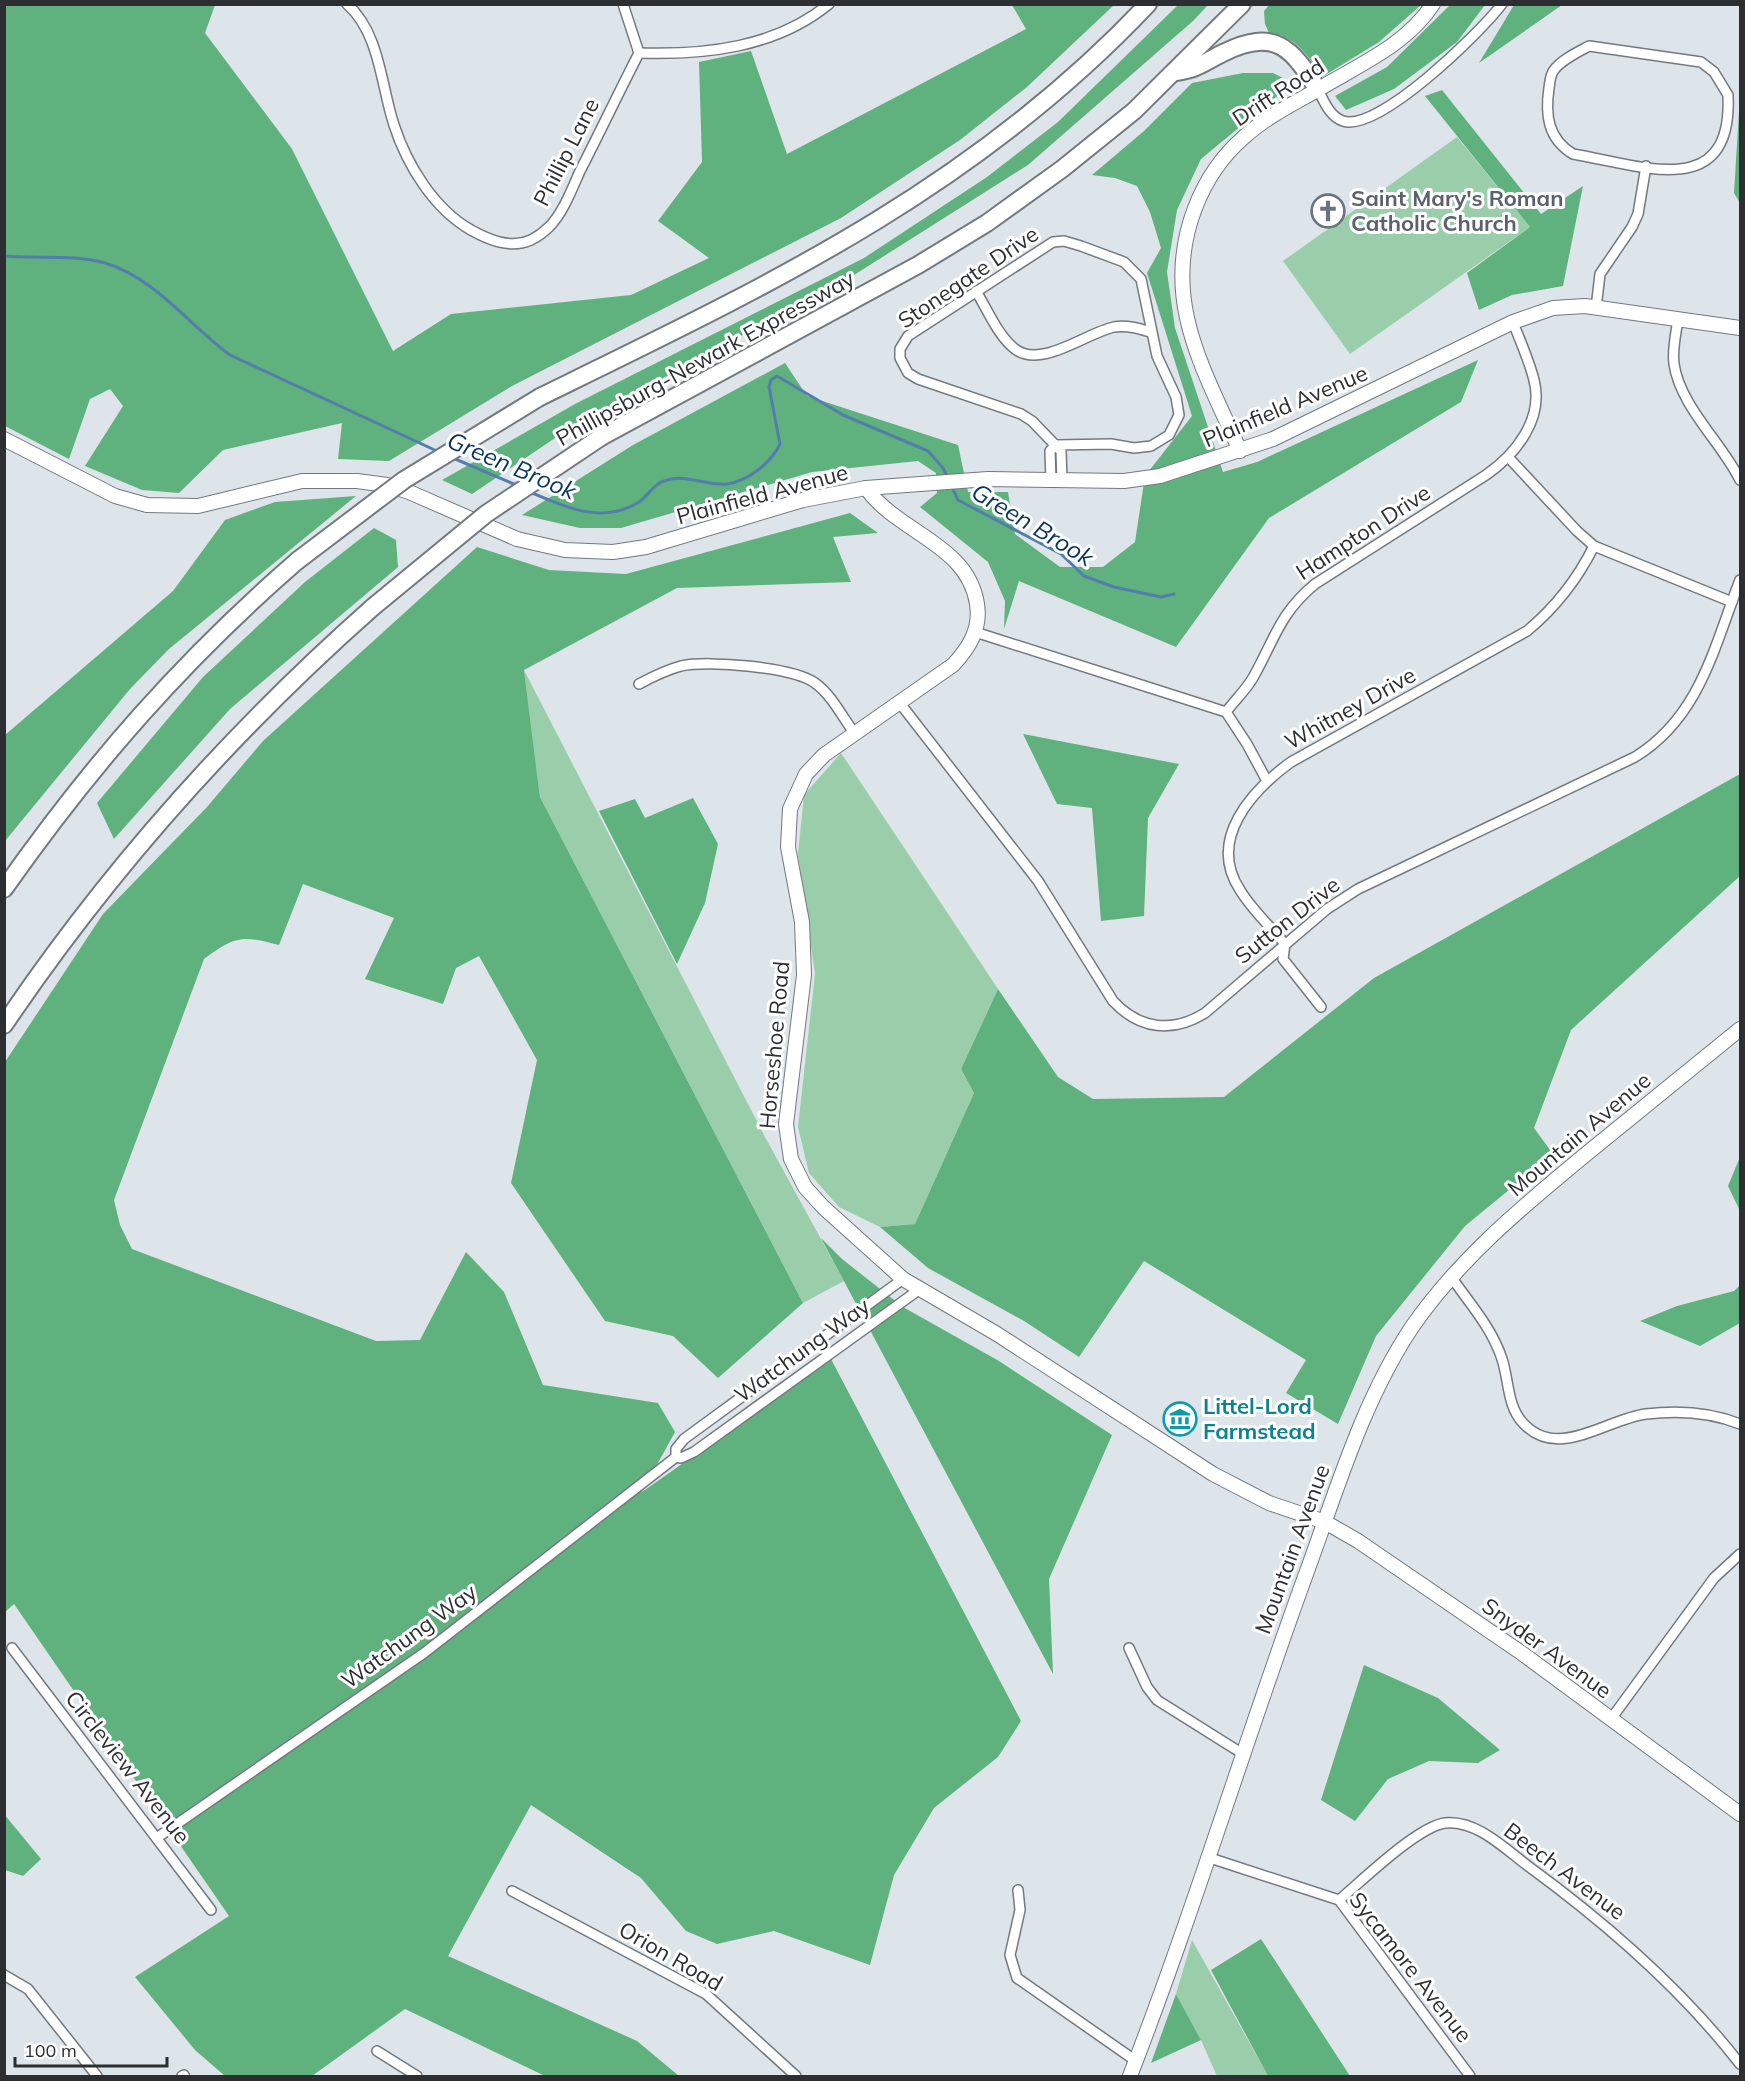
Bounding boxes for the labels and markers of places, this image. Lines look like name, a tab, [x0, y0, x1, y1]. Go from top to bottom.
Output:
place label: Saint Mary's Roman Catholic Church	[1351, 184, 1564, 237]
church icon: Saint Mary's Roman Catholic Church	[1310, 193, 1346, 229]
place label: Littel-Lord Farmstead	[1203, 1392, 1316, 1445]
museum icon: Littel-Lord Farmstead	[1162, 1401, 1198, 1437]

